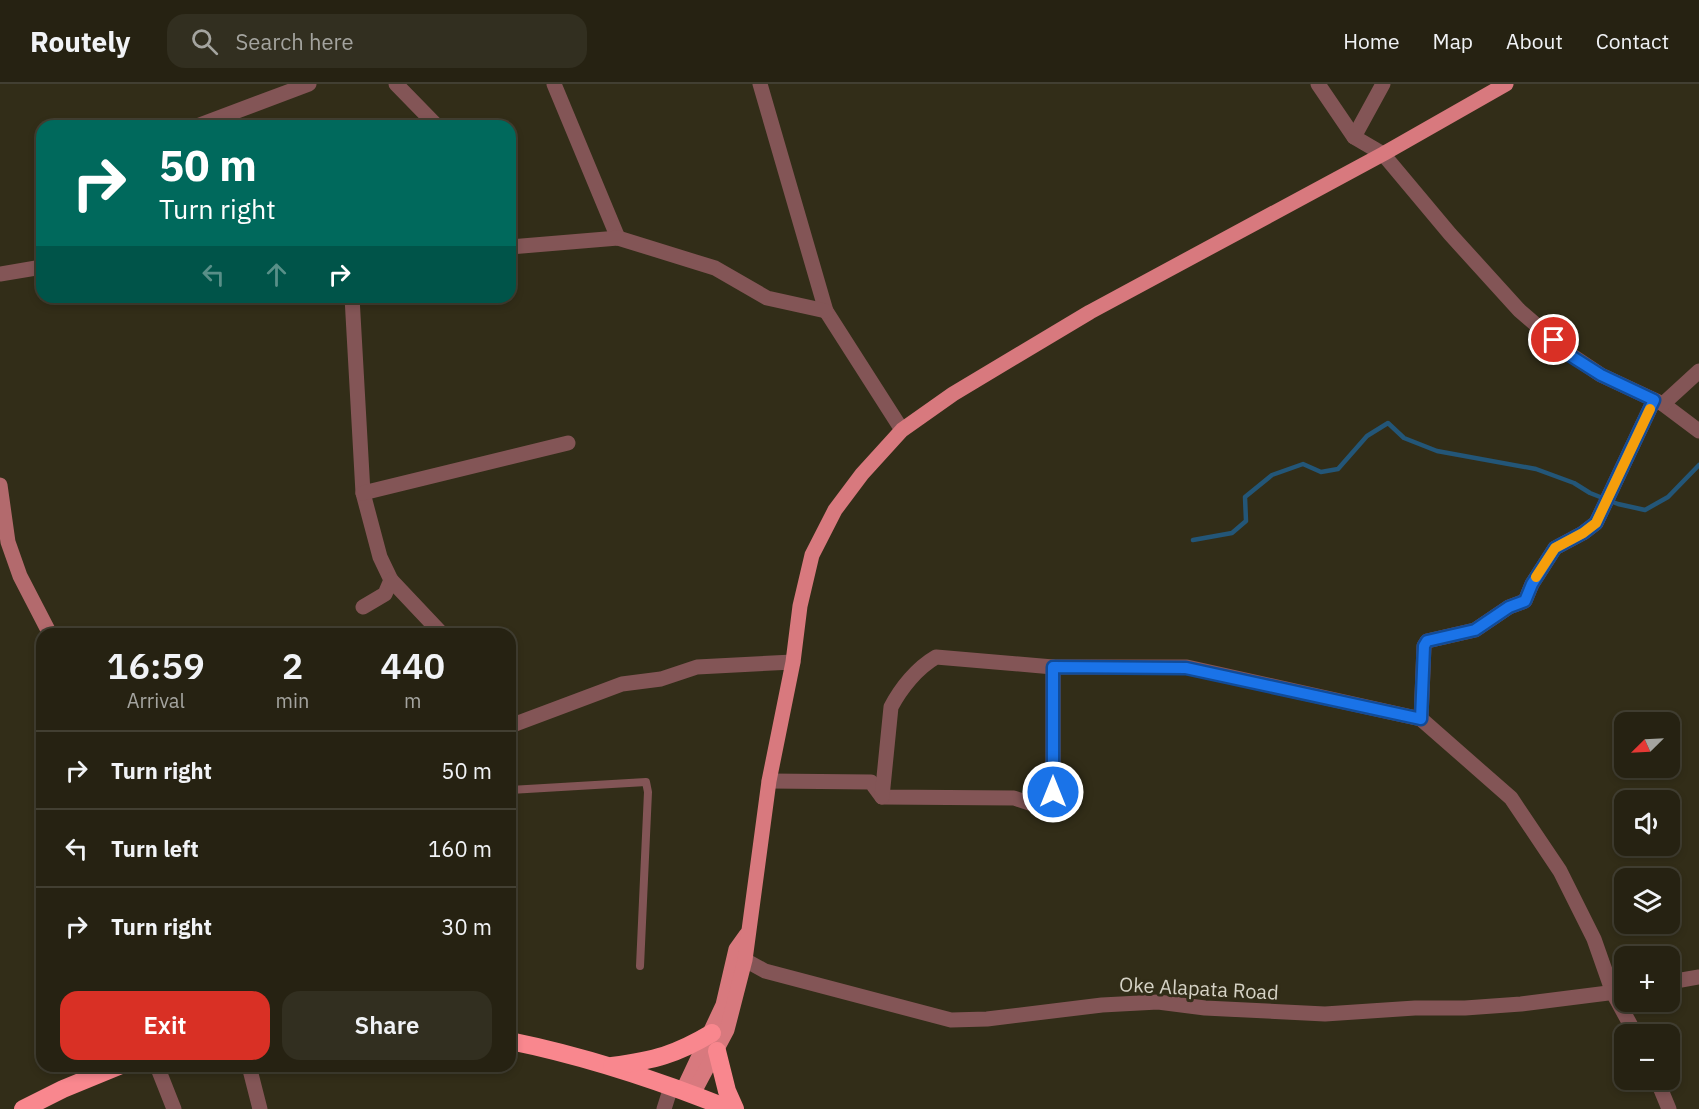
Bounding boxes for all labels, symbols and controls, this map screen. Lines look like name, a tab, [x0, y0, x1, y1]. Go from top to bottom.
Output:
search box	[167, 14, 587, 68]
text: Routely	[30, 23, 131, 60]
icon: search	[188, 25, 221, 58]
text: Search here	[236, 27, 354, 56]
text: Home	[1343, 27, 1400, 55]
text: Map	[1433, 27, 1473, 55]
text: About	[1506, 27, 1563, 55]
text: Contact	[1596, 27, 1669, 55]
text: 50 m	[159, 138, 257, 193]
icon: right	[60, 144, 138, 222]
text: Turn right	[159, 191, 276, 226]
icon: left	[197, 258, 230, 291]
icon: ahead	[260, 258, 293, 291]
icon: right	[323, 258, 356, 291]
pin	[1528, 314, 1579, 365]
icon: arrive	[1537, 323, 1570, 356]
text: 16:59	[107, 642, 205, 689]
text: 2	[282, 642, 303, 689]
text: 440	[380, 642, 445, 689]
text: Arrival	[127, 687, 185, 714]
text: min	[276, 687, 309, 714]
text: m	[404, 687, 421, 714]
north arrow	[1614, 712, 1680, 778]
map controls	[1614, 712, 1680, 1090]
icon: right	[60, 754, 93, 787]
text: Turn right	[111, 756, 212, 785]
text: 50 m	[441, 756, 492, 785]
position arrow	[1021, 760, 1085, 824]
button: sound	[1614, 790, 1680, 856]
icon: left	[60, 832, 93, 865]
text: Turn left	[111, 834, 199, 863]
text: 160 m	[428, 834, 492, 863]
button: layers	[1614, 868, 1680, 934]
icon: right	[60, 910, 93, 943]
text: Turn right	[111, 912, 212, 941]
text: 30 m	[441, 912, 492, 941]
button: +	[1614, 946, 1680, 1012]
street label: Oke Alapata Road	[1119, 970, 1279, 1006]
button: Exit	[60, 991, 270, 1060]
button: Share	[282, 991, 492, 1060]
button: −	[1614, 1024, 1680, 1090]

